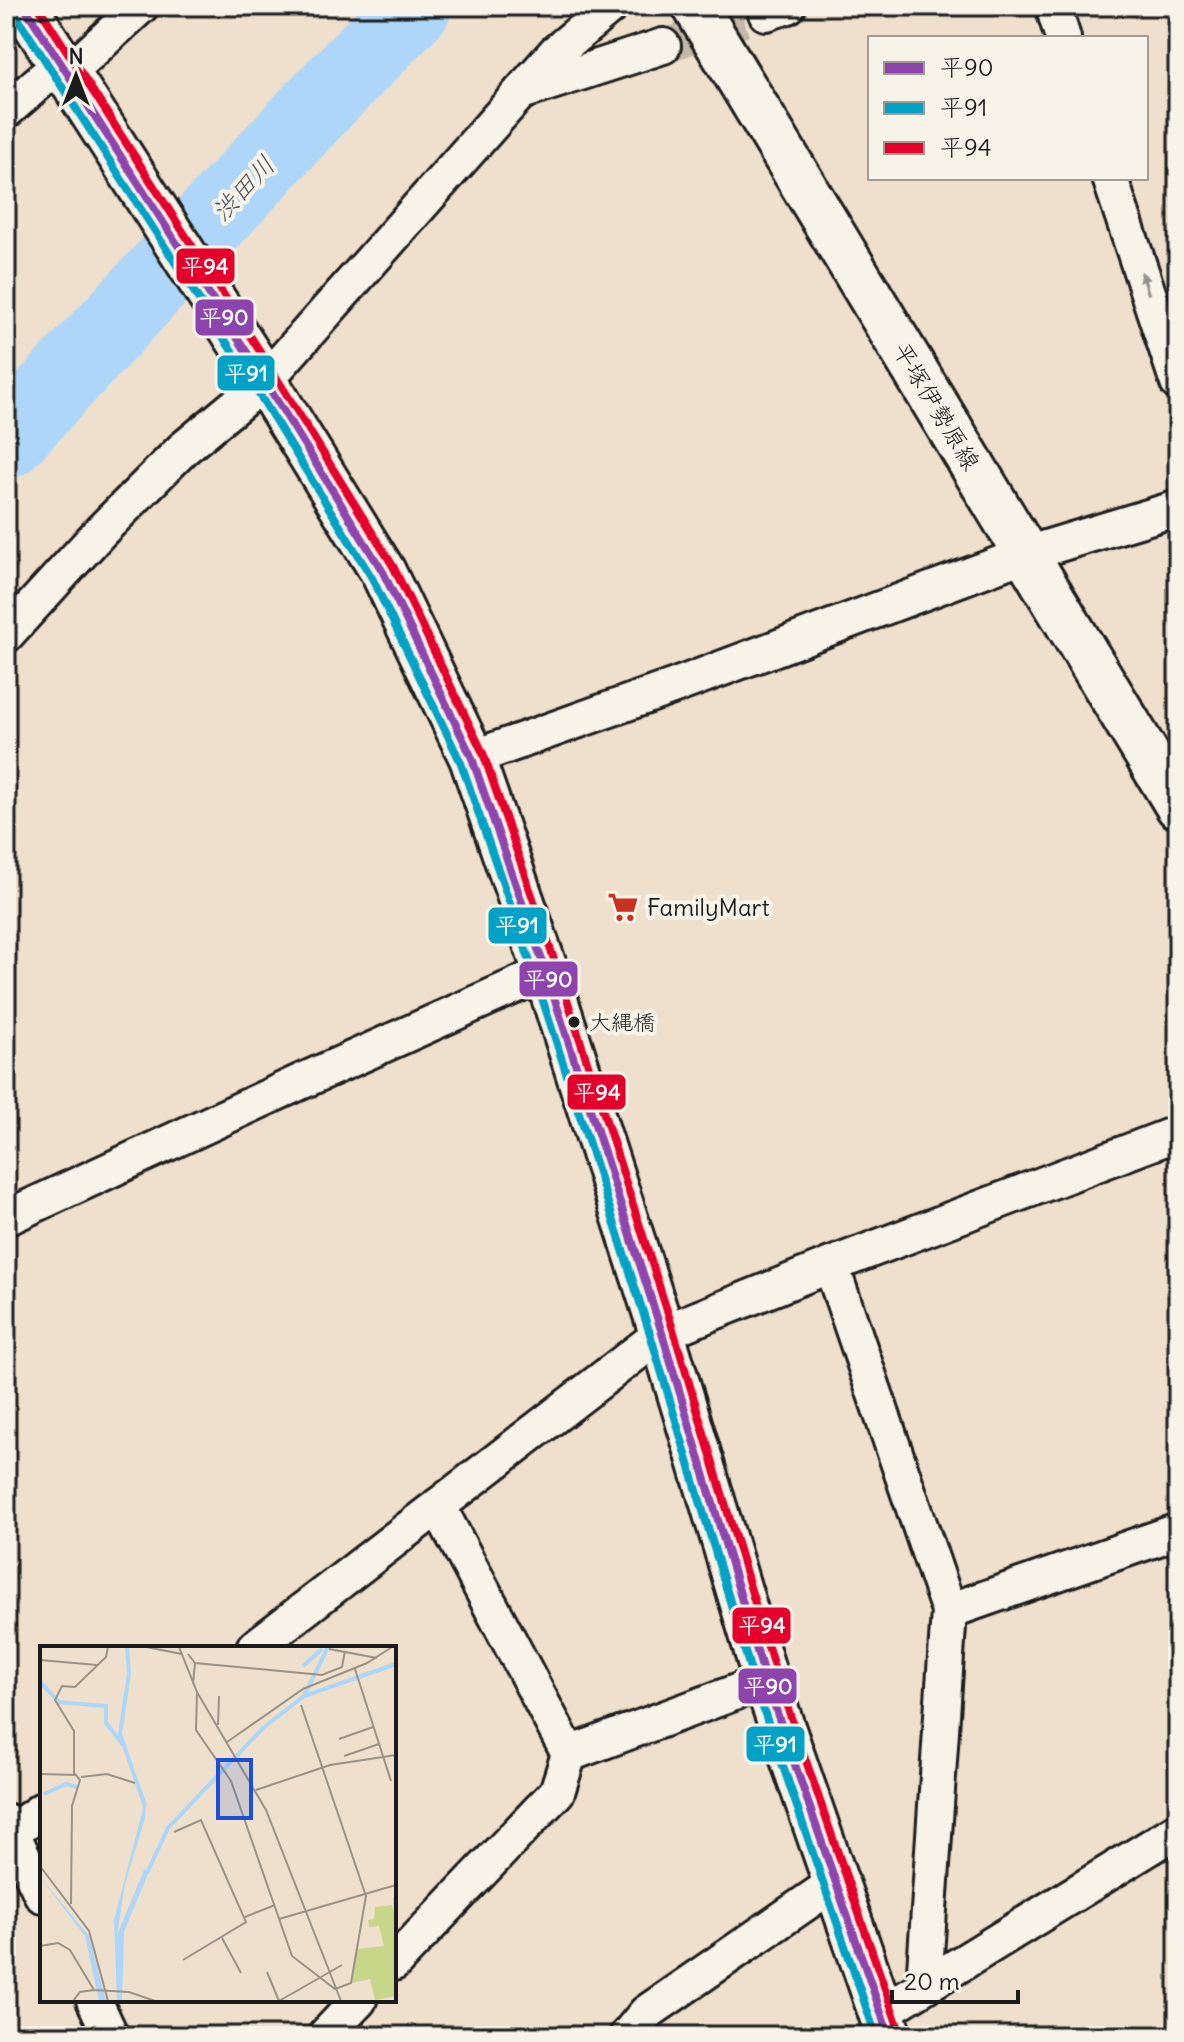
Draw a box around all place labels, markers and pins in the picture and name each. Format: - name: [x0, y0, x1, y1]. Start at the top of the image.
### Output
- supermarket icon: FamilyMart: [606, 890, 640, 924]
- place label: FamilyMart: [647, 892, 769, 922]
- place label: 大縄橋: [589, 1008, 655, 1036]
- marker: 大縄橋: [566, 1014, 582, 1030]

